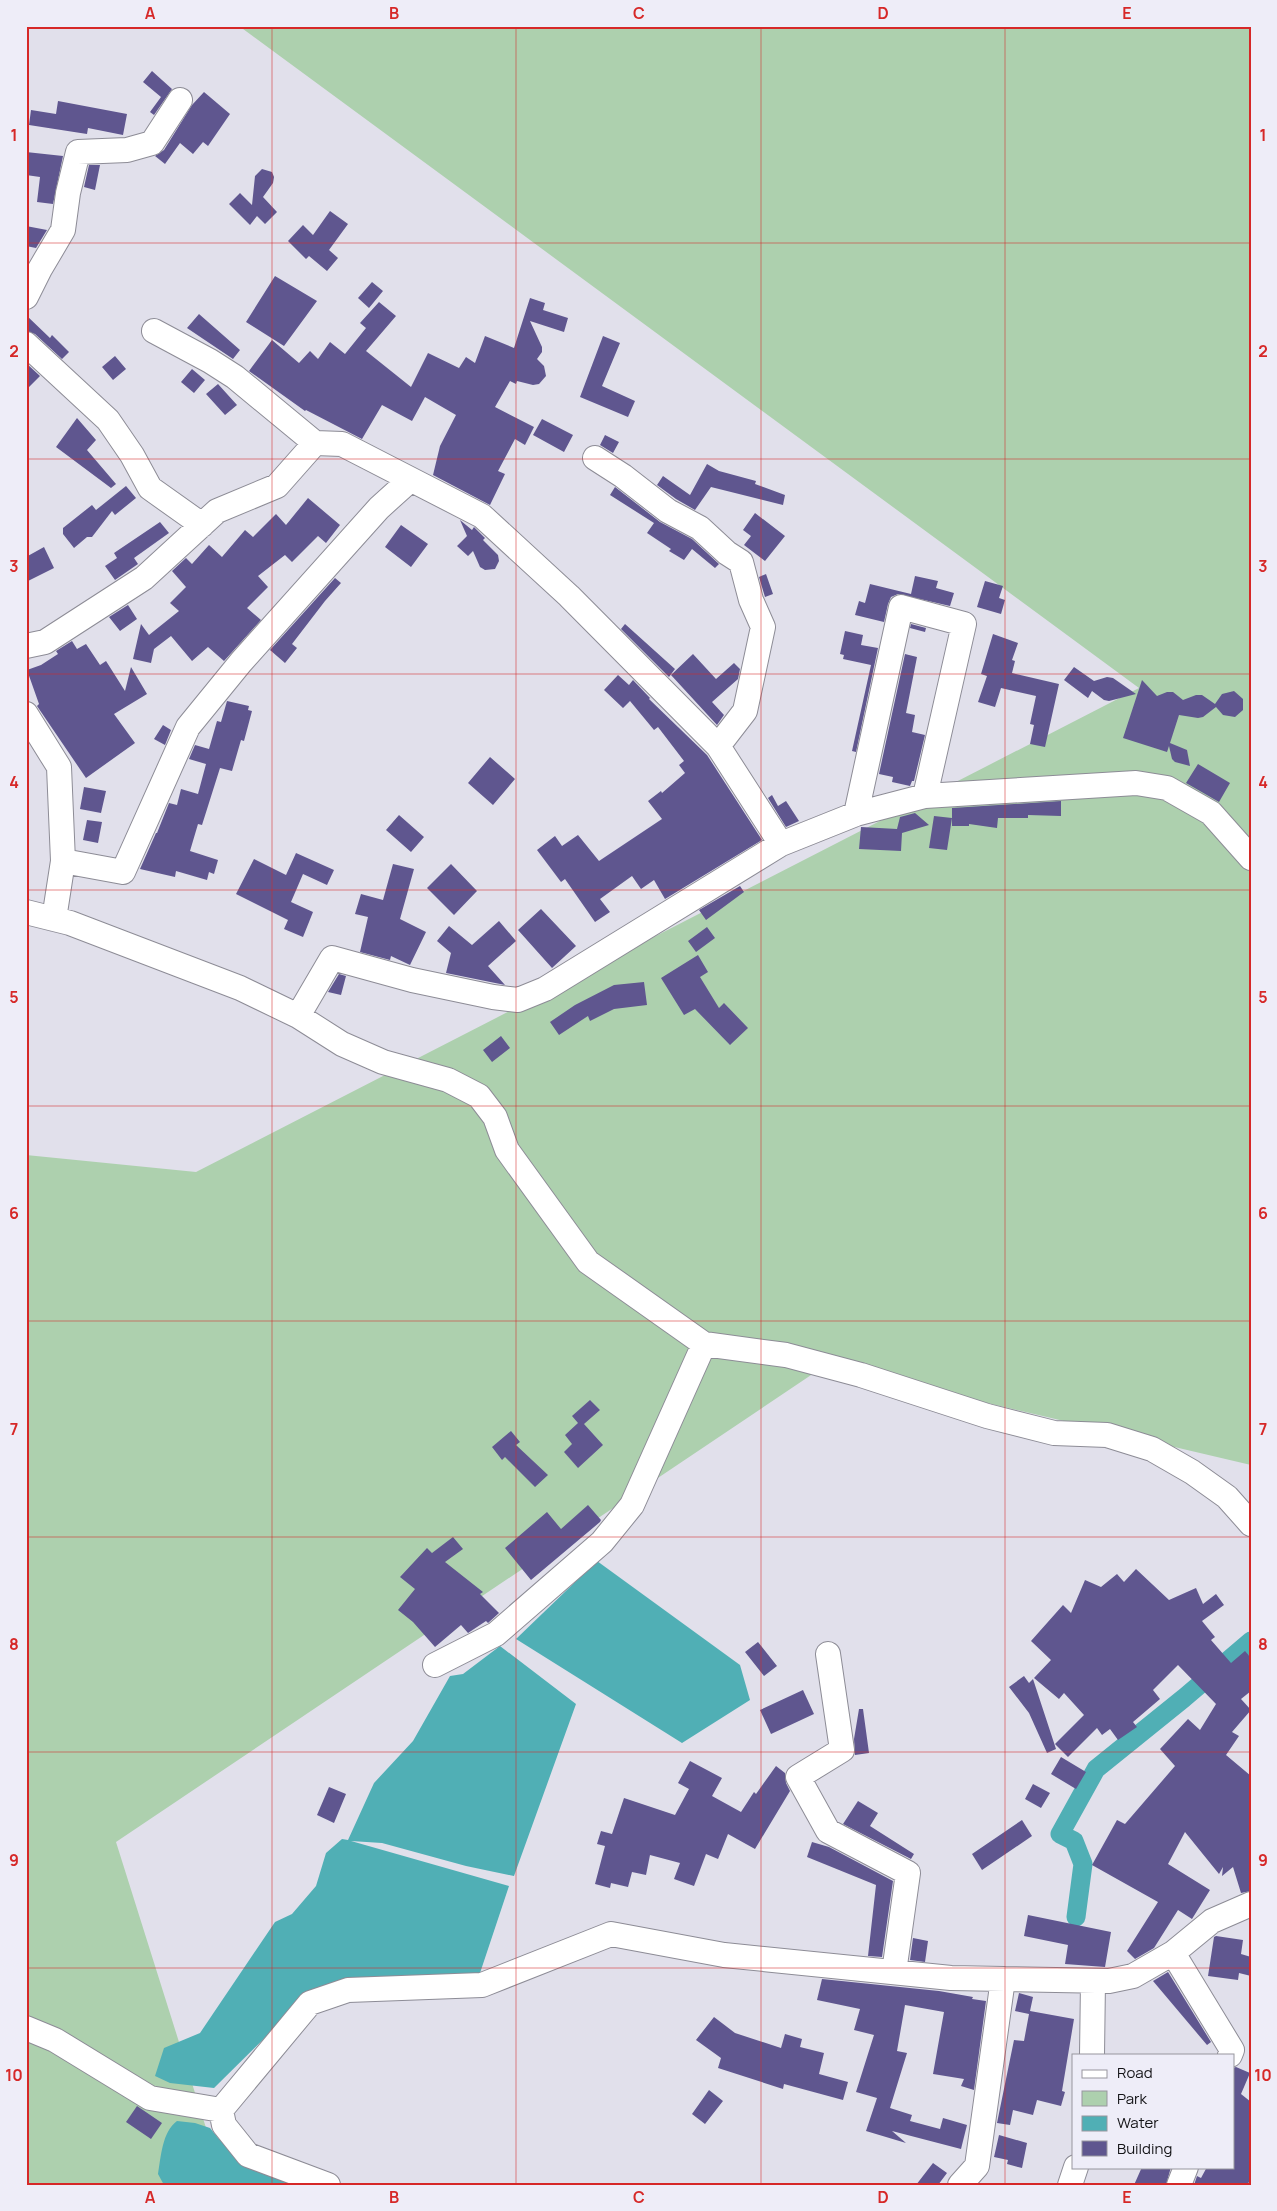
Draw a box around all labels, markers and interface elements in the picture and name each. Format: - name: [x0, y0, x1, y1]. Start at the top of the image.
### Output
- text: A: [145, 2, 156, 24]
- text: B: [389, 2, 399, 24]
- text: C: [633, 2, 645, 24]
- text: D: [877, 2, 889, 24]
- text: E: [1122, 2, 1132, 24]
- text: 1: [10, 124, 18, 146]
- text: 1: [1259, 124, 1267, 146]
- text: 2: [9, 340, 19, 362]
- text: 2: [1258, 340, 1268, 362]
- text: 3: [9, 555, 19, 577]
- text: 3: [1258, 555, 1268, 577]
- text: 4: [9, 771, 19, 793]
- text: 4: [1258, 771, 1268, 793]
- text: 5: [9, 986, 19, 1008]
- text: 5: [1258, 986, 1268, 1008]
- text: 6: [9, 1202, 19, 1224]
- text: 6: [1258, 1202, 1268, 1224]
- text: 7: [10, 1418, 18, 1440]
- text: 7: [1259, 1418, 1267, 1440]
- text: 8: [9, 1633, 19, 1655]
- text: 8: [1258, 1633, 1268, 1655]
- text: 9: [9, 1849, 19, 1871]
- text: 9: [1258, 1849, 1268, 1871]
- legend: [1072, 2054, 1234, 2168]
- text: Road: [1117, 2062, 1153, 2083]
- text: 10: [5, 2064, 23, 2086]
- text: 10: [1254, 2064, 1272, 2086]
- text: Park: [1117, 2088, 1147, 2109]
- text: Water: [1117, 2112, 1159, 2133]
- text: Building: [1117, 2138, 1172, 2159]
- text: A: [145, 2186, 156, 2208]
- text: B: [389, 2186, 399, 2208]
- text: C: [633, 2186, 645, 2208]
- text: D: [877, 2186, 889, 2208]
- text: E: [1122, 2186, 1132, 2208]

